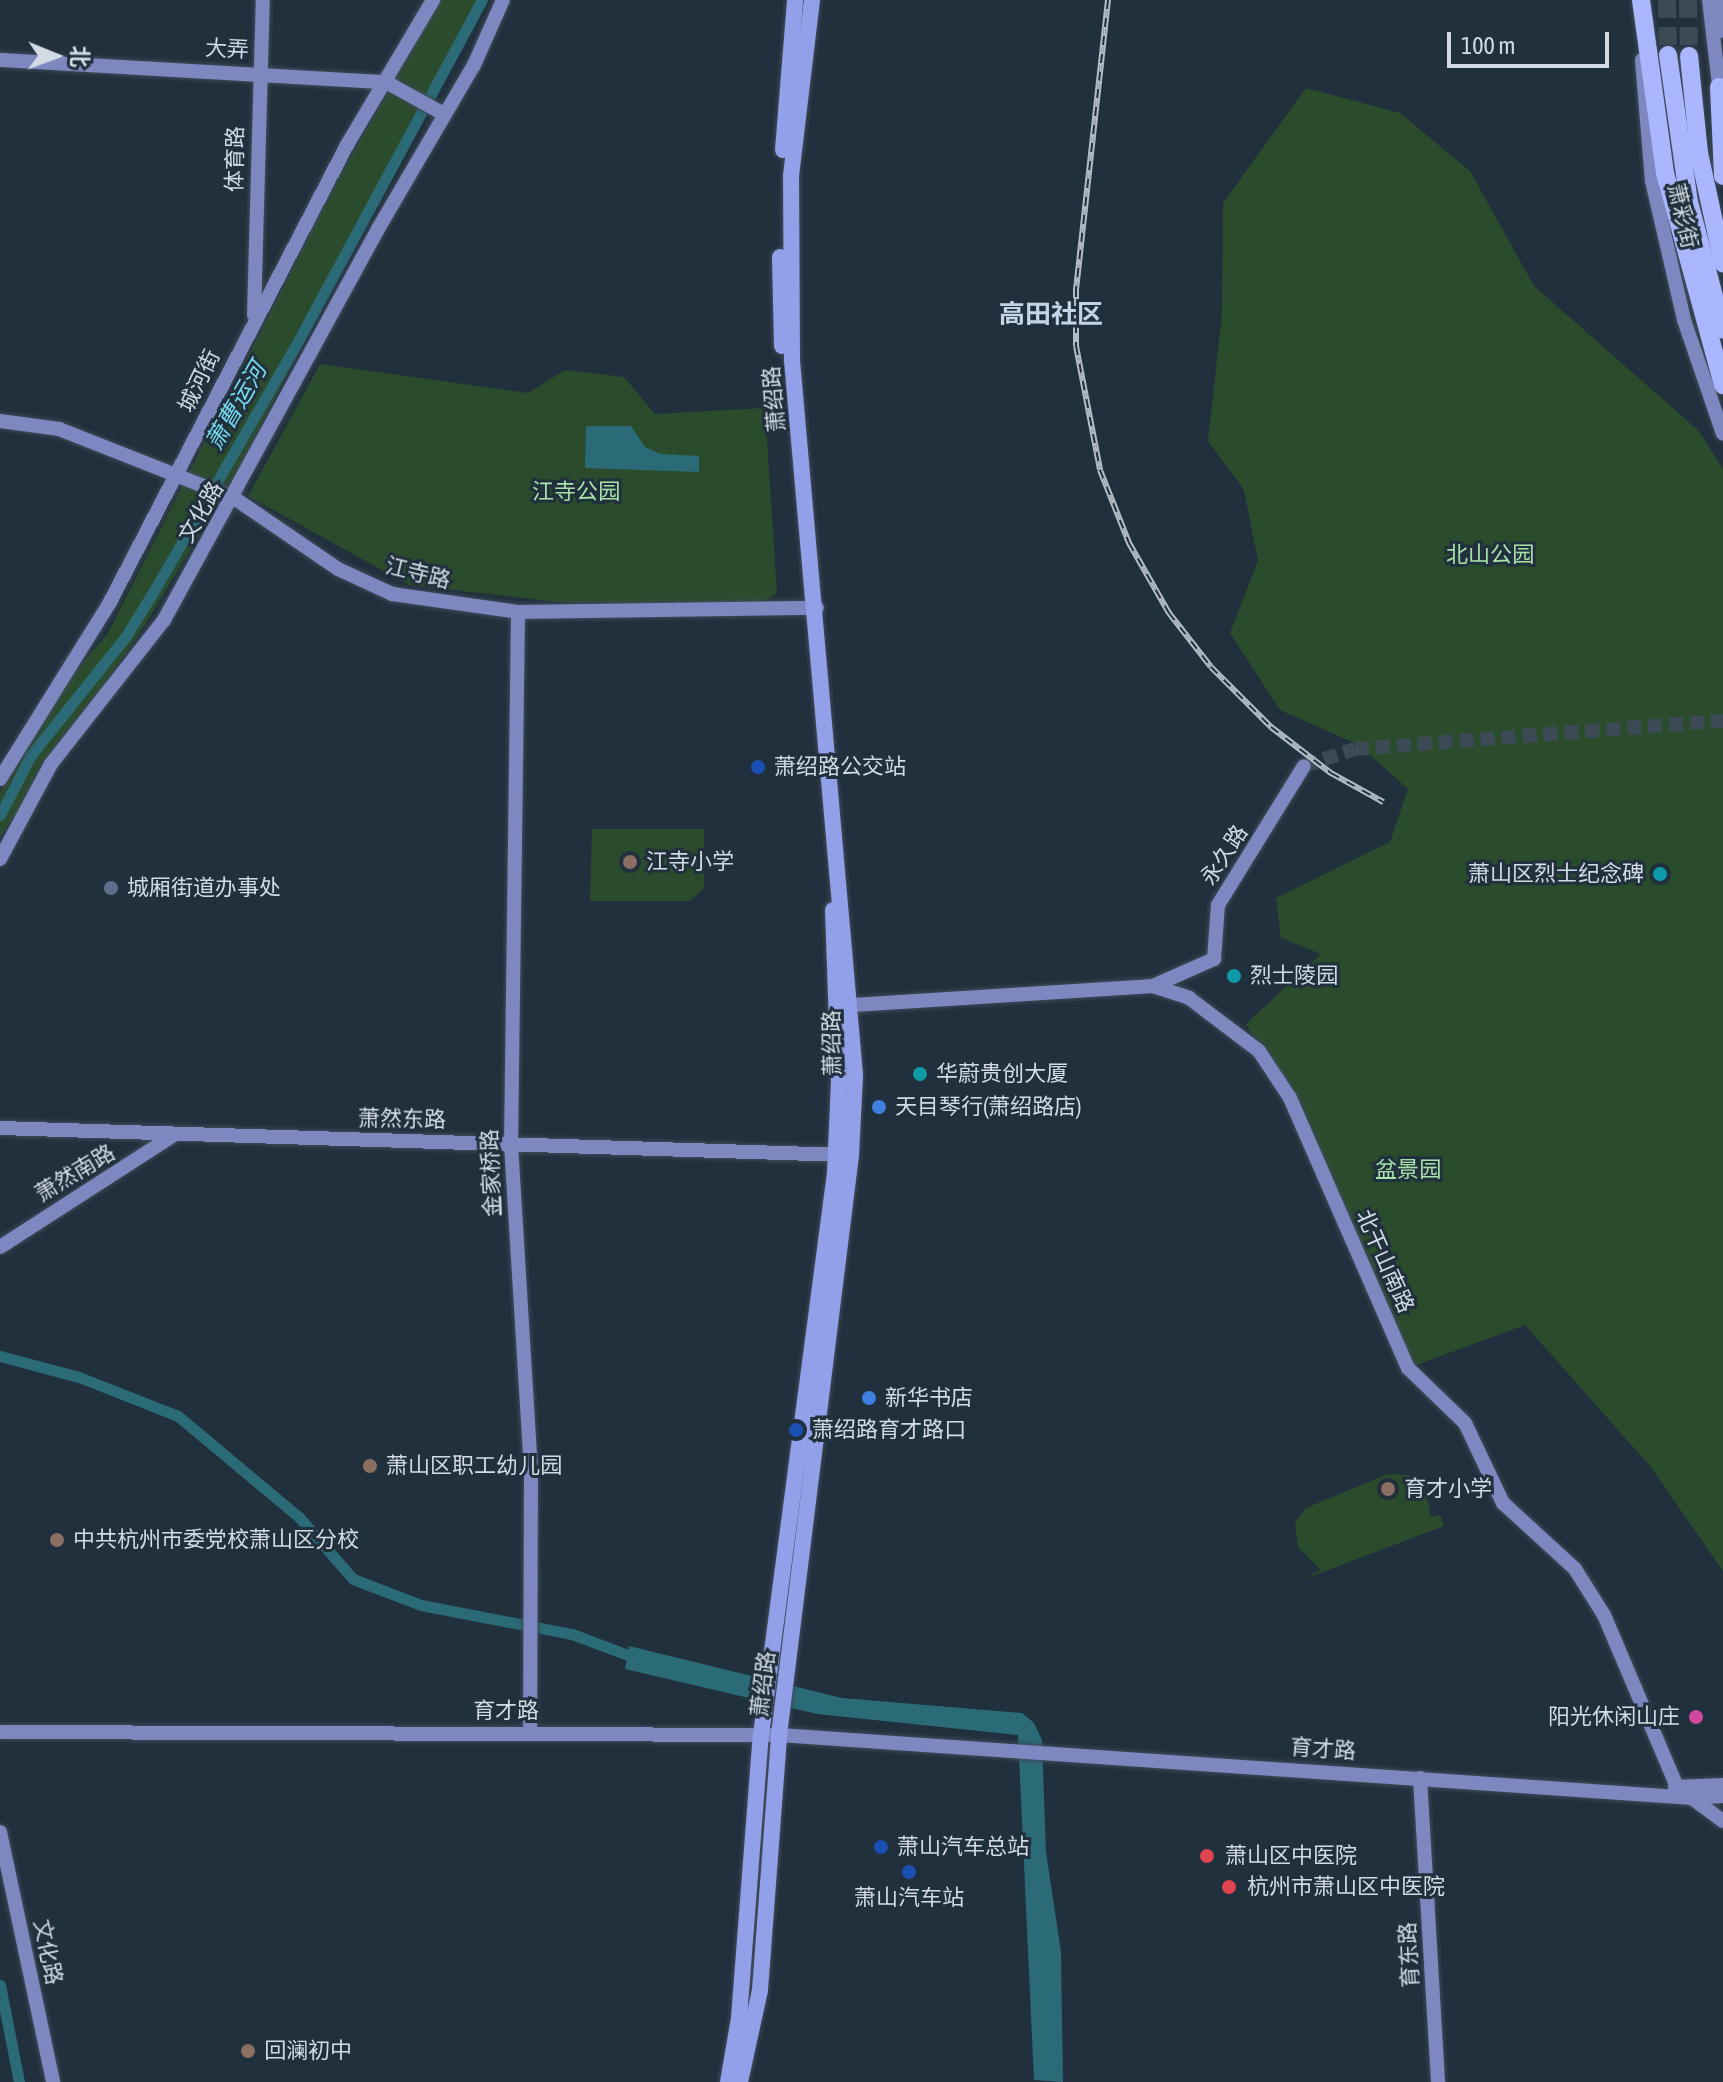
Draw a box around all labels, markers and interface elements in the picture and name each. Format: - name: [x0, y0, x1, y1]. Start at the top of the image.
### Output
- north arrow: [16, 16, 96, 96]
- scale bar: [1451, 16, 1613, 66]
- text: 100 m: [1461, 32, 1515, 59]
- street label: 大弄: [204, 35, 250, 63]
- text: 北: [67, 45, 93, 68]
- street label: 体育路: [221, 126, 249, 192]
- street label: 萧彩街: [1663, 181, 1703, 251]
- district label: 高田社区: [999, 299, 1103, 331]
- street label: 城河街: [173, 346, 225, 416]
- water label: 萧曹运河: [200, 357, 272, 455]
- street label: 萧绍路: [758, 365, 790, 433]
- street label: 文化路: [173, 477, 229, 547]
- park label: 江寺公园: [532, 479, 620, 505]
- park label: 北山公园: [1446, 542, 1534, 568]
- street label: 江寺路: [383, 552, 453, 594]
- place label: 萧绍路公交站: [774, 754, 906, 780]
- marker: 萧绍路公交站: [749, 758, 767, 776]
- street label: 永久路: [1195, 820, 1253, 890]
- place label: 江寺小学: [646, 849, 734, 875]
- marker: 江寺小学: [621, 853, 639, 871]
- place label: 萧山区烈士纪念碑: [1468, 861, 1644, 887]
- marker: 萧山区烈士纪念碑: [1651, 865, 1669, 883]
- place label: 城厢街道办事处: [127, 875, 281, 901]
- marker: 城厢街道办事处: [102, 879, 120, 897]
- place label: 烈士陵园: [1250, 963, 1338, 989]
- marker: 烈士陵园: [1225, 967, 1243, 985]
- street label: 萧绍路: [818, 1010, 846, 1076]
- place label: 华蔚贵创大厦: [936, 1061, 1068, 1087]
- marker: 华蔚贵创大厦: [911, 1065, 929, 1083]
- place label: 天目琴行(萧绍路店): [895, 1094, 1082, 1120]
- marker: 天目琴行(萧绍路店): [870, 1098, 888, 1116]
- street label: 萧然东路: [358, 1105, 446, 1133]
- street label: 金家桥路: [476, 1129, 506, 1217]
- street label: 萧然南路: [30, 1139, 120, 1207]
- park label: 盆景园: [1375, 1157, 1441, 1183]
- street label: 北干山南路: [1351, 1205, 1419, 1317]
- place label: 新华书店: [885, 1385, 973, 1411]
- marker: 新华书店: [860, 1389, 878, 1407]
- place label: 萧绍路育才路口: [812, 1417, 966, 1443]
- marker: 萧绍路育才路口: [787, 1421, 805, 1439]
- place label: 萧山区职工幼儿园: [386, 1453, 562, 1479]
- marker: 萧山区职工幼儿园: [361, 1457, 379, 1475]
- place label: 育才小学: [1404, 1476, 1492, 1502]
- marker: 育才小学: [1379, 1480, 1397, 1498]
- place label: 中共杭州市委党校萧山区分校: [73, 1527, 359, 1553]
- marker: 中共杭州市委党校萧山区分校: [48, 1531, 66, 1549]
- street label: 萧绍路: [746, 1650, 780, 1718]
- street label: 育才路: [473, 1698, 539, 1724]
- place label: 阳光休闲山庄: [1548, 1704, 1680, 1730]
- marker: 阳光休闲山庄: [1687, 1708, 1705, 1726]
- street label: 育才路: [1289, 1734, 1357, 1764]
- place label: 萧山汽车总站: [897, 1834, 1029, 1860]
- marker: 萧山汽车总站: [872, 1838, 890, 1856]
- place label: 萧山区中医院: [1225, 1843, 1357, 1869]
- marker: 萧山区中医院: [1196, 1845, 1218, 1867]
- marker: 萧山汽车站: [900, 1863, 918, 1881]
- place label: 杭州市萧山区中医院: [1247, 1874, 1445, 1900]
- marker: 杭州市萧山区中医院: [1218, 1876, 1240, 1898]
- place label: 萧山汽车站: [854, 1885, 964, 1911]
- street label: 文化路: [28, 1917, 68, 1987]
- street label: 育东路: [1394, 1921, 1424, 1989]
- place label: 回澜初中: [264, 2038, 352, 2064]
- marker: 回澜初中: [239, 2042, 257, 2060]

